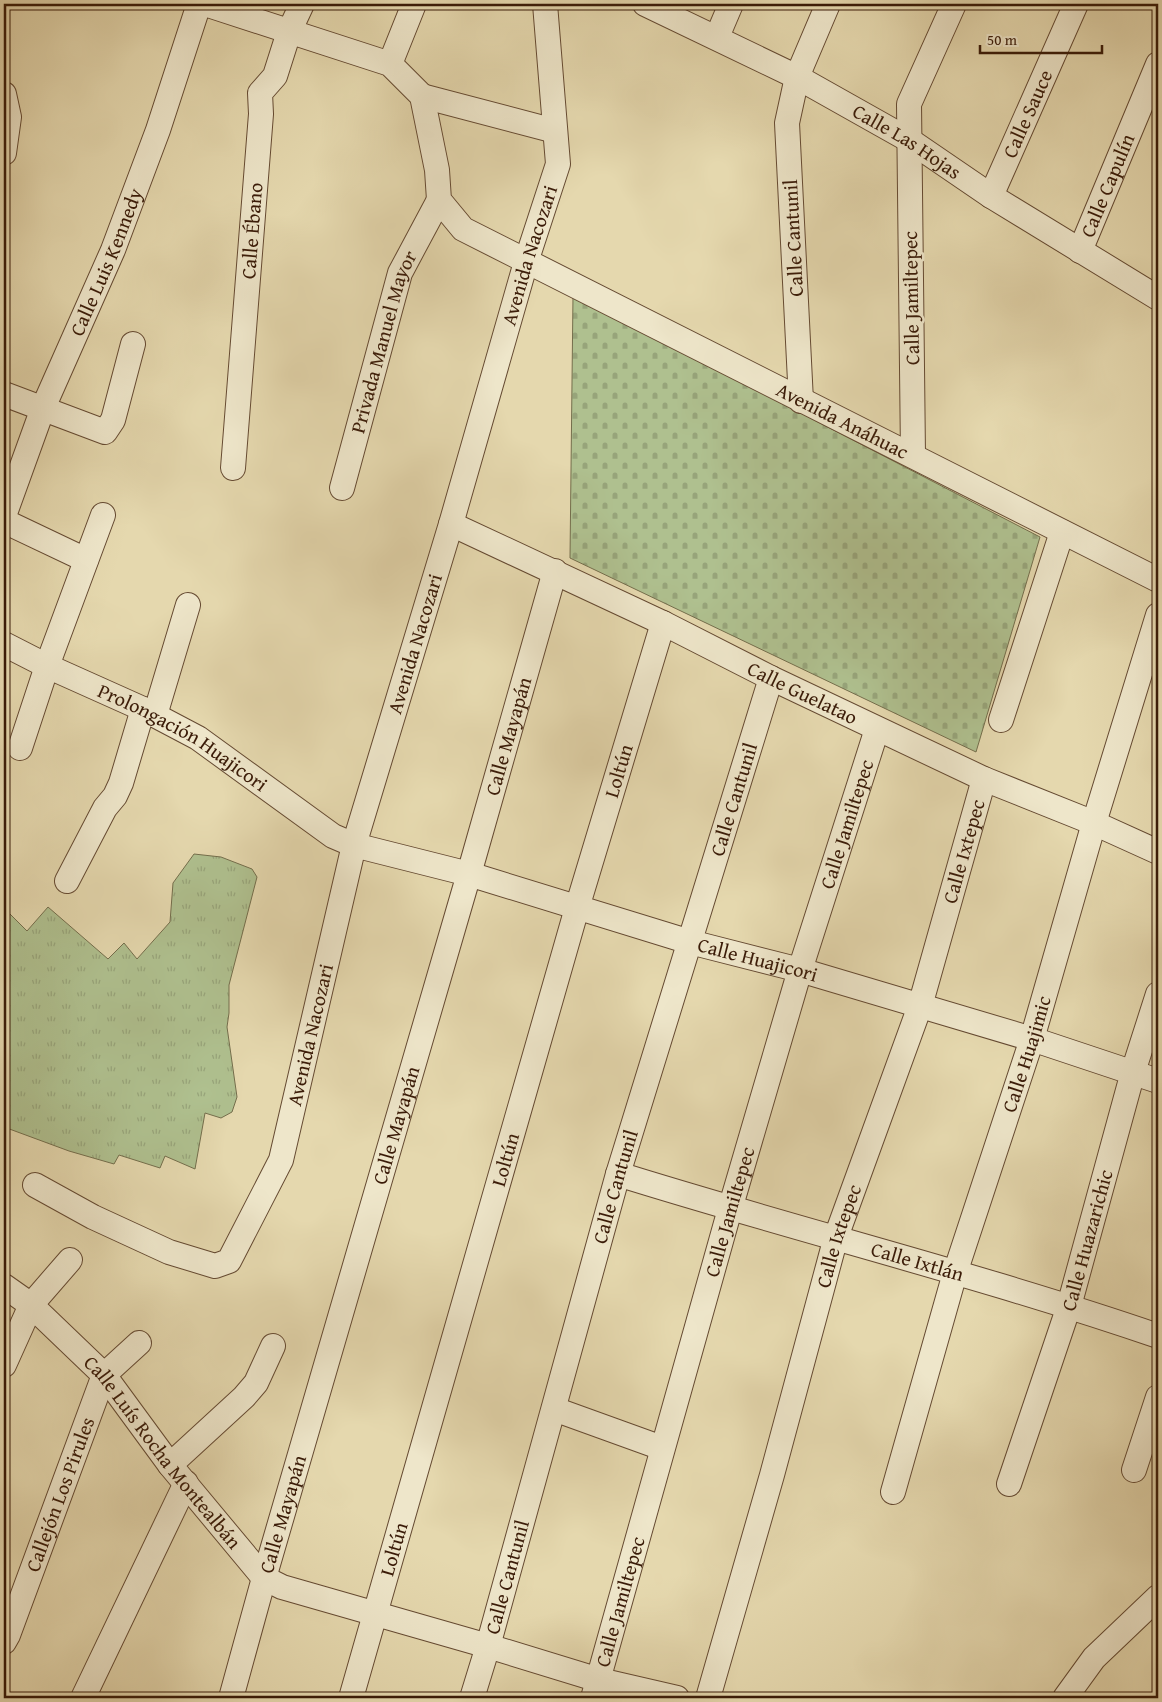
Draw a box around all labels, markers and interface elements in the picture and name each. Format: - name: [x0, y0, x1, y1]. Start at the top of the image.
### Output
- scale bar: [980, 22, 1102, 54]
- text: 50 m: [987, 29, 1018, 50]
- street label: Calle Sauce: [995, 65, 1059, 162]
- street label: Calle Las Hojas: [847, 96, 967, 186]
- street label: Calle Capulín: [1072, 129, 1141, 242]
- street label: Calle Cantunil: [775, 178, 810, 297]
- street label: Calle Ébano: [233, 181, 270, 280]
- street label: Avenida Nacozari: [494, 181, 564, 329]
- street label: Calle Luis Kennedy: [62, 184, 149, 340]
- street label: Calle Jamiltepec: [895, 231, 926, 365]
- street label: Privada Manuel Mayor: [342, 245, 424, 436]
- street label: Avenida Anáhuac: [772, 375, 914, 466]
- street label: Avenida Nacozari: [379, 570, 449, 717]
- street label: Calle Guelatao: [743, 653, 863, 731]
- street label: Calle Mayapán: [477, 673, 538, 799]
- street label: Prolongación Huajicori: [93, 676, 274, 798]
- street label: Calle Cantunil: [702, 739, 764, 860]
- street label: Loltún: [596, 740, 640, 801]
- street label: Calle Jamiltepec: [812, 756, 880, 892]
- street label: Calle Ixtepec: [935, 795, 992, 907]
- street label: Calle Huajicori: [695, 930, 822, 989]
- street label: Avenida Nacozari: [279, 960, 340, 1109]
- street label: Calle Huajimic: [994, 992, 1058, 1116]
- street label: Calle Mayapán: [364, 1063, 426, 1188]
- street label: Calle Cantunil: [585, 1126, 645, 1247]
- street label: Loltún: [483, 1129, 526, 1190]
- street label: Calle Jamiltepec: [697, 1143, 762, 1280]
- street label: Calle Huazarichic: [1053, 1166, 1120, 1314]
- street label: Calle Ixtepec: [808, 1180, 868, 1291]
- street label: Calle Ixtlán: [868, 1234, 967, 1288]
- street label: Calle Luís Rocha Montealbán: [78, 1348, 249, 1555]
- street label: Callejón Los Pirules: [18, 1413, 101, 1576]
- street label: Calle Mayapán: [251, 1451, 313, 1577]
- street label: Calle Cantunil: [477, 1516, 536, 1637]
- street label: Loltún: [372, 1519, 415, 1579]
- street label: Calle Jamiltepec: [587, 1533, 652, 1670]

